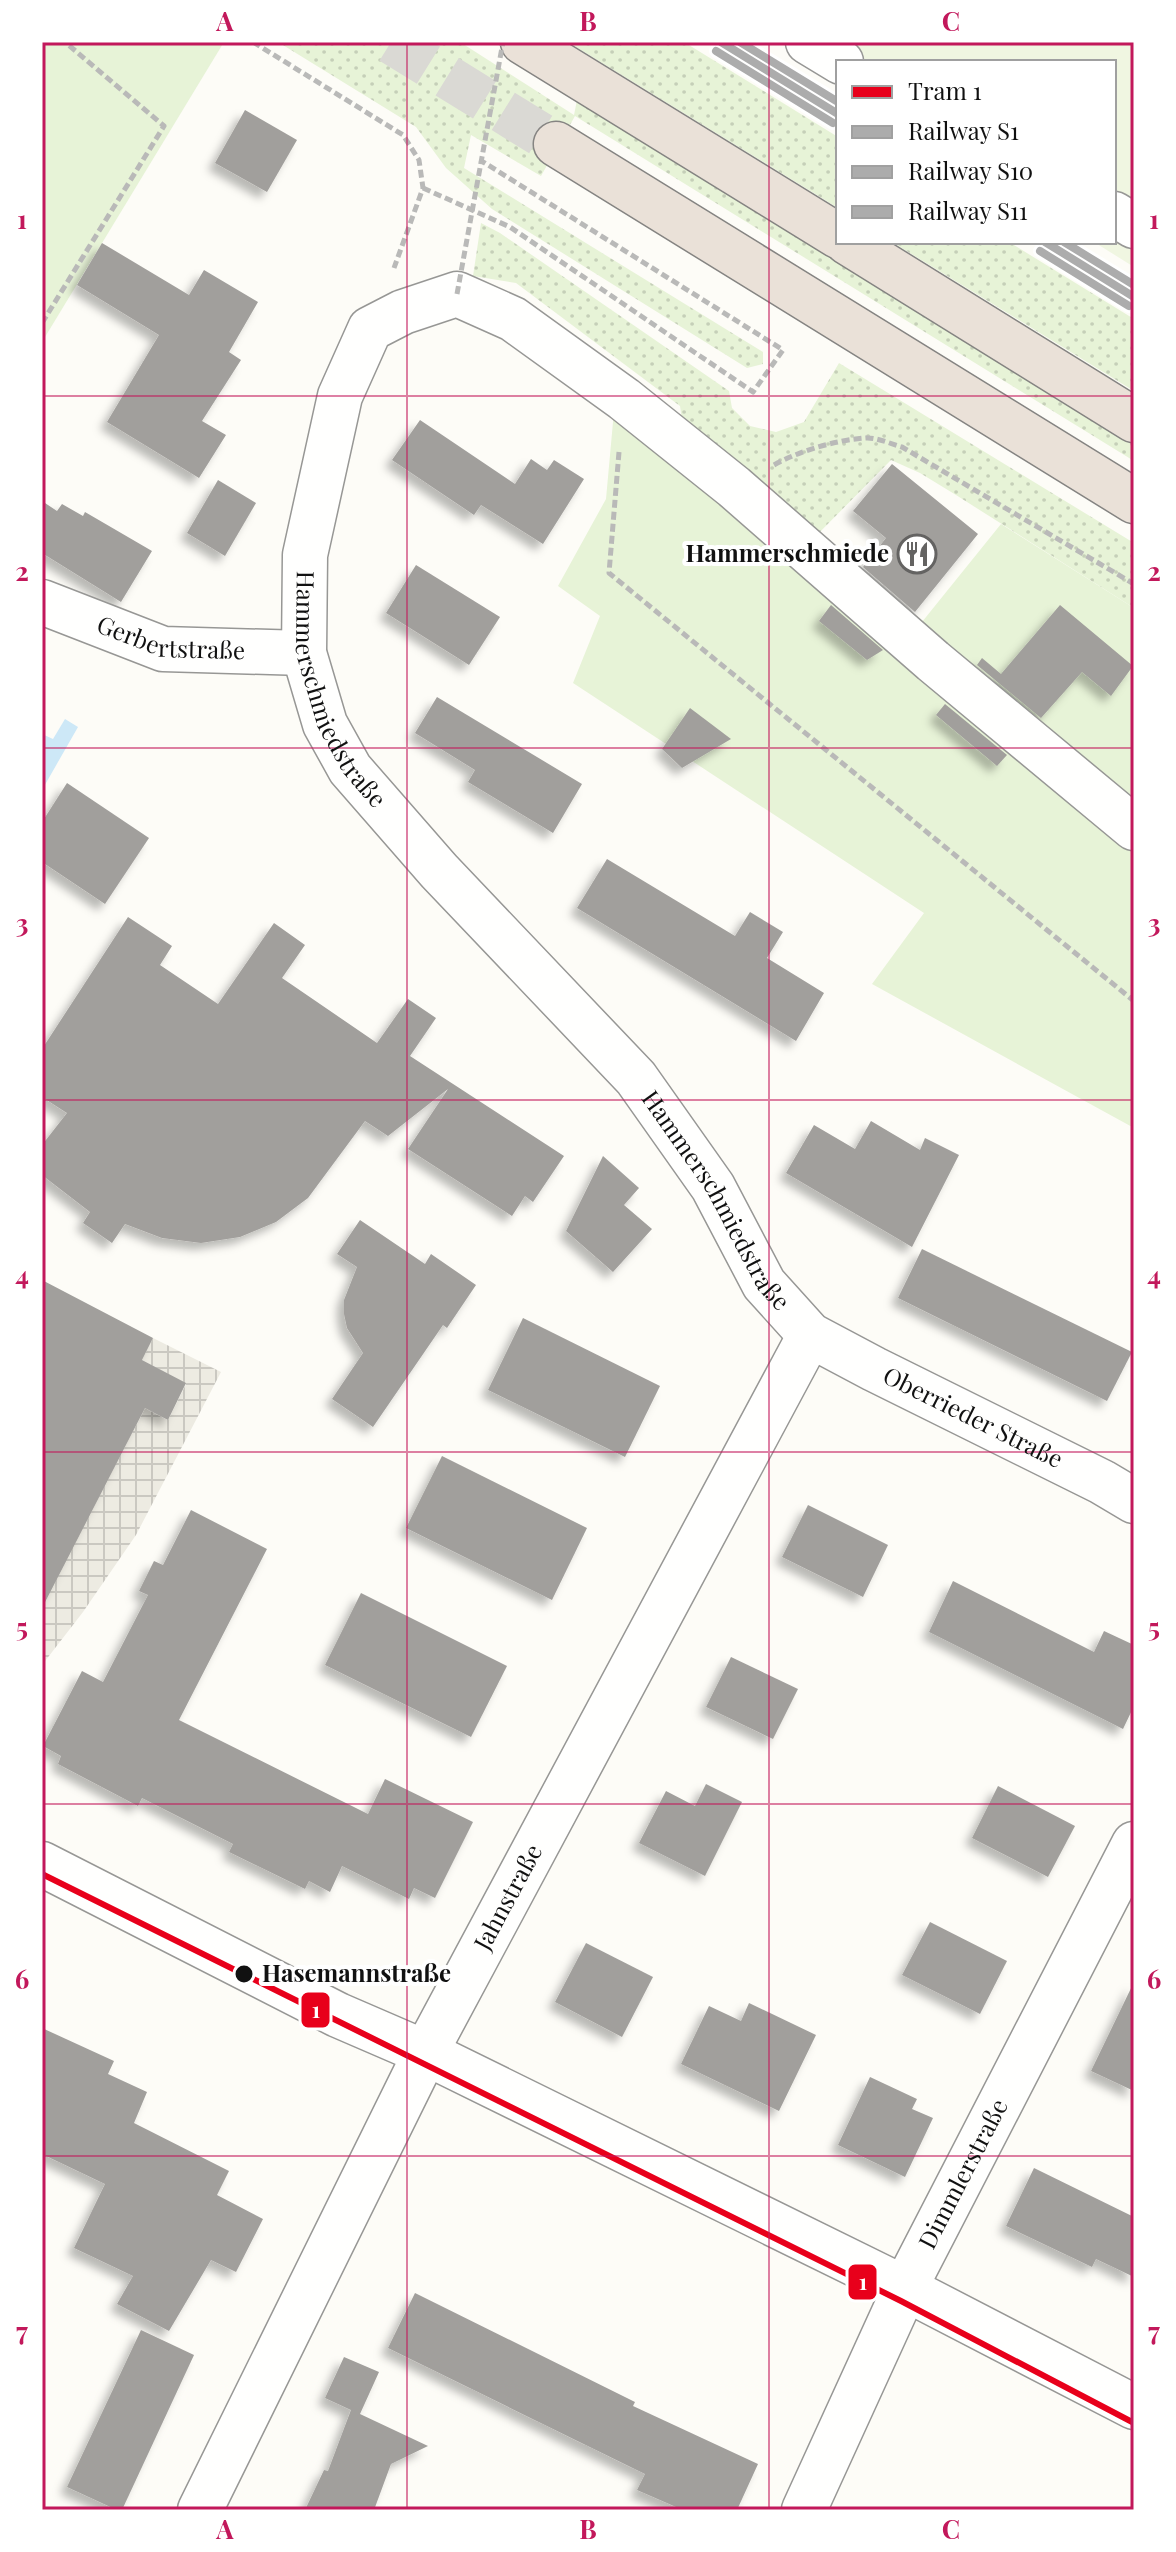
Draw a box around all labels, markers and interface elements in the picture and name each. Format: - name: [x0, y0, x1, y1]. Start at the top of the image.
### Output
- text: A: [215, 3, 234, 38]
- text: B: [579, 3, 597, 38]
- text: C: [942, 3, 960, 38]
- legend: [836, 60, 1116, 244]
- text: Tram 1: [908, 74, 982, 106]
- text: Railway S1: [908, 114, 1019, 146]
- text: Railway S10: [908, 154, 1033, 186]
- text: Railway S11: [908, 194, 1028, 226]
- text: 1: [17, 201, 27, 236]
- text: 1: [1149, 201, 1159, 236]
- restaurant icon: Hammerschmiede: [896, 533, 938, 575]
- place label: Hammerschmiede: [686, 536, 889, 568]
- text: 2: [15, 553, 29, 588]
- text: 2: [1147, 553, 1161, 588]
- street label: Hammerschmiedstraße: [290, 571, 394, 813]
- street label: Gerbertstraße: [93, 607, 246, 665]
- text: 3: [16, 905, 28, 940]
- text: 3: [1148, 905, 1160, 940]
- street label: Hammerschmiedstraße: [636, 1083, 798, 1316]
- text: 4: [15, 1257, 29, 1292]
- text: 4: [1147, 1257, 1161, 1292]
- street label: Oberrieder Straße: [878, 1358, 1069, 1474]
- text: 5: [16, 1609, 28, 1644]
- text: 5: [1148, 1609, 1160, 1644]
- street label: Jahnstraße: [465, 1838, 548, 1956]
- place label: Hasemannstraße: [262, 1956, 451, 1988]
- text: 6: [15, 1961, 29, 1996]
- text: 6: [1147, 1961, 1161, 1996]
- marker: Hasemannstraße: [233, 1963, 255, 1985]
- line badge: 1: [300, 1991, 331, 2029]
- text: 1: [312, 1994, 320, 2024]
- street label: Dimmlerstraße: [910, 2093, 1014, 2254]
- line badge: 1: [847, 2263, 878, 2301]
- text: 1: [859, 2266, 867, 2296]
- text: 7: [16, 2313, 28, 2348]
- text: 7: [1148, 2313, 1160, 2348]
- text: A: [215, 2511, 234, 2546]
- text: B: [579, 2511, 597, 2546]
- text: C: [942, 2511, 960, 2546]

